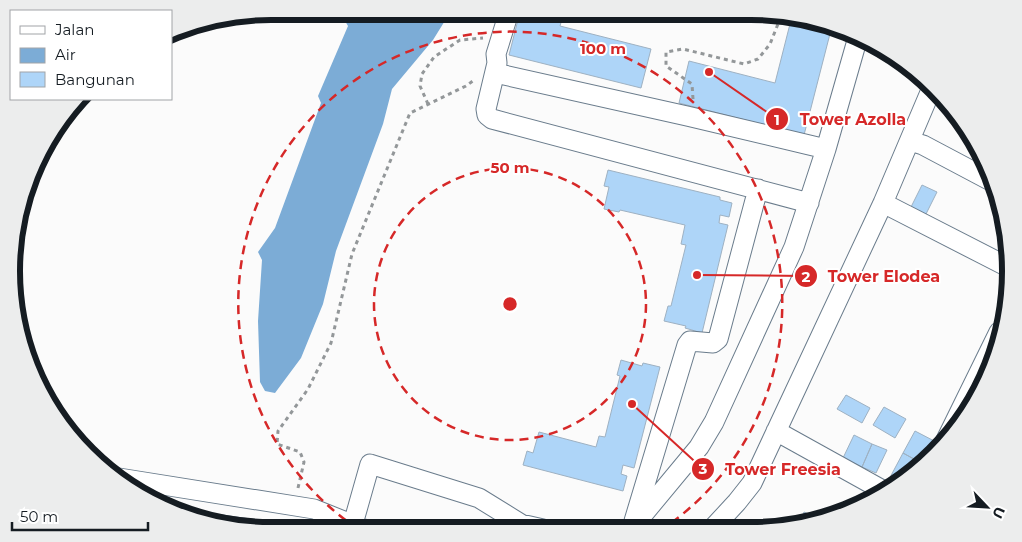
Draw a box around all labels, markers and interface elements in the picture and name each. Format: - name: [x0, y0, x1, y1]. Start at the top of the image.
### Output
- legend: [10, 10, 172, 100]
- text: Jalan: [54, 20, 94, 39]
- text: 100 m: [580, 39, 626, 58]
- text: Air: [55, 45, 76, 64]
- text: Bangunan: [55, 70, 135, 89]
- callout: Tower Azolla: [765, 104, 916, 135]
- text: 1: [774, 110, 780, 129]
- text: Tower Azolla: [800, 110, 906, 129]
- text: 50 m: [490, 158, 530, 177]
- callout: Tower Elodea: [793, 261, 950, 292]
- text: 2: [802, 267, 811, 286]
- text: Tower Elodea: [828, 267, 940, 286]
- centre of rings: [501, 295, 519, 313]
- callout: Tower Freesia: [690, 453, 851, 484]
- text: 3: [698, 459, 708, 478]
- text: Tower Freesia: [725, 460, 841, 479]
- north arrow: [962, 482, 1012, 532]
- scale bar: [12, 500, 149, 532]
- text: U: [988, 504, 1009, 521]
- text: 50 m: [20, 507, 58, 526]

